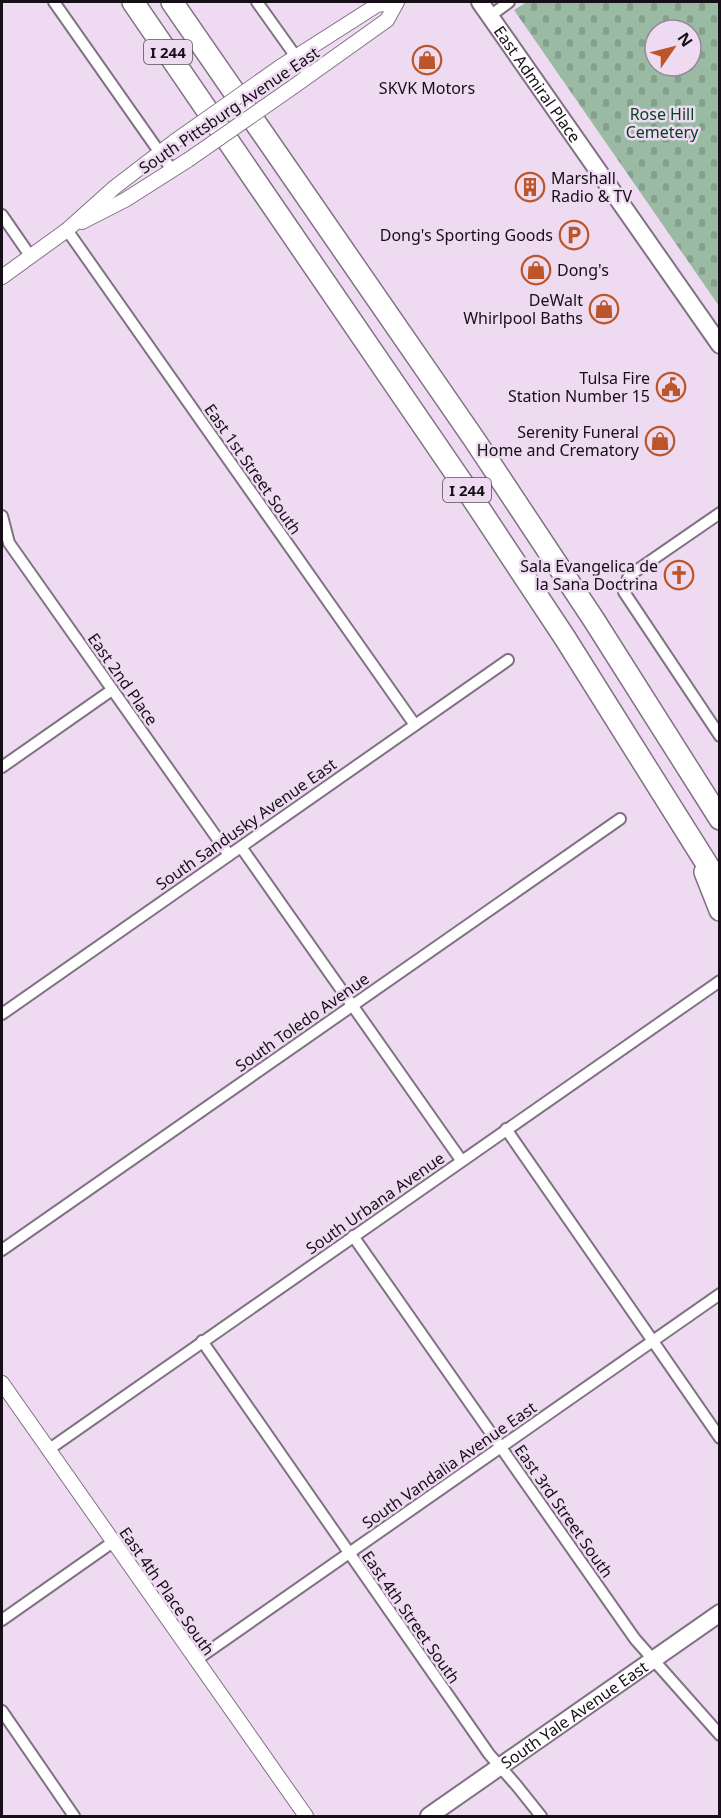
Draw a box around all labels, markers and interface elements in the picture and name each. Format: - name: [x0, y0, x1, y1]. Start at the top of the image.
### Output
- north arrow: [643, 18, 703, 78]
- street label: East Admiral Place: [489, 21, 586, 147]
- text: N: [673, 28, 698, 51]
- road number: I 244: [144, 40, 192, 64]
- street label: South Pittsburg Avenue East: [135, 41, 324, 179]
- shop icon: SKVK Motors: [411, 44, 443, 76]
- place label: SKVK Motors: [379, 77, 475, 99]
- park label: Rose Hill Cemetery: [626, 103, 699, 143]
- place label: Marshall Radio & TV: [551, 167, 633, 207]
- building icon: Marshall Radio & TV: [514, 171, 546, 203]
- parking icon: Dong's Sporting Goods: [558, 219, 590, 251]
- place label: Dong's Sporting Goods: [380, 224, 553, 246]
- shop icon: Dong's: [520, 254, 552, 286]
- place label: Dong's: [557, 259, 609, 281]
- place label: DeWalt Whirlpool Baths: [463, 289, 583, 329]
- shop icon: DeWalt Whirlpool Baths: [588, 293, 620, 325]
- place label: Tulsa Fire Station Number 15: [508, 367, 650, 407]
- public building icon: Tulsa Fire Station Number 15: [655, 371, 687, 403]
- street label: East 1st Street South: [200, 399, 306, 539]
- place label: Serenity Funeral Home and Crematory: [477, 421, 640, 461]
- shop icon: Serenity Funeral Home and Crematory: [644, 425, 676, 457]
- road number: I 244: [443, 478, 491, 502]
- place label: Sala Evangelica de la Sana Doctrina: [520, 555, 658, 595]
- church icon: Sala Evangelica de la Sana Doctrina: [663, 559, 695, 591]
- street label: East 2nd Place: [83, 628, 163, 730]
- street label: South Sandusky Avenue East: [151, 753, 341, 895]
- street label: South Toledo Avenue: [231, 967, 373, 1077]
- street label: South Urbana Avenue: [301, 1147, 449, 1259]
- street label: South Vandalia Avenue East: [357, 1396, 541, 1534]
- street label: East 3rd Street South: [510, 1440, 618, 1582]
- street label: East 4th Place South: [114, 1522, 220, 1660]
- street label: East 4th Street South: [357, 1546, 465, 1688]
- street label: South Yale Avenue East: [496, 1656, 652, 1774]

